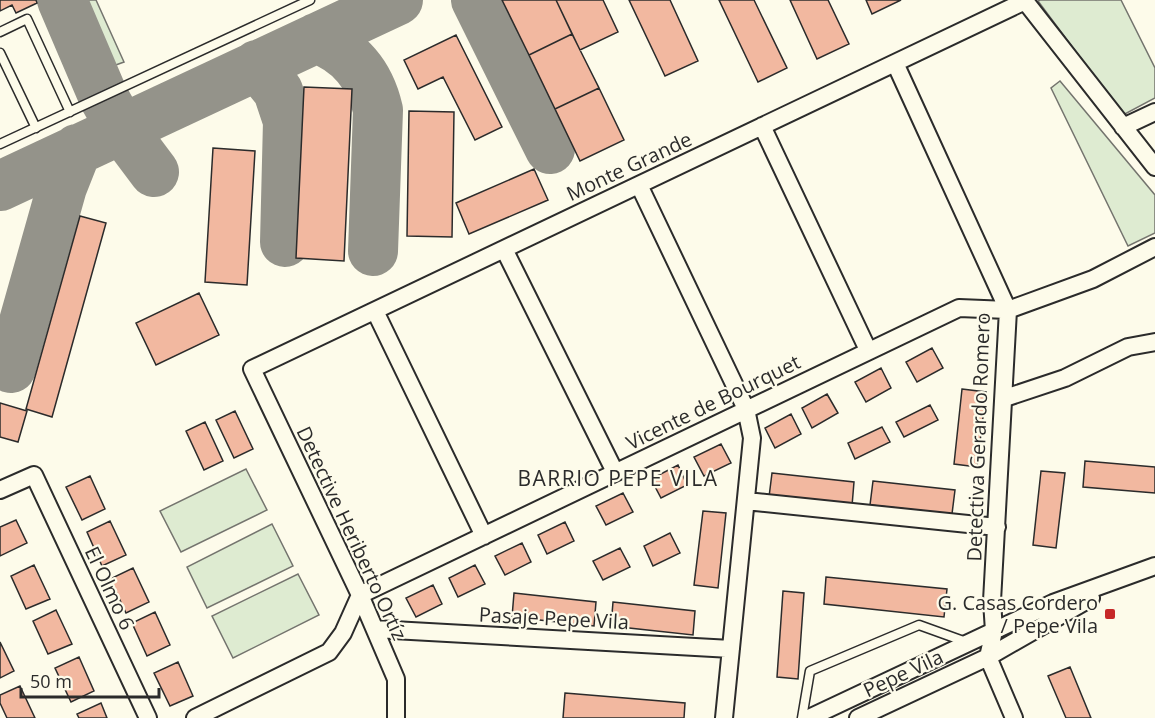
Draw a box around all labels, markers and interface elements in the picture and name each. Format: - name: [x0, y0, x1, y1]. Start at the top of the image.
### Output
- street label: Monte Grande: [562, 125, 696, 207]
- street label: Detectiva Gerardo Romero: [960, 312, 996, 562]
- street label: Vicente de Bourquet: [621, 348, 805, 456]
- street label: Detective Heriberto Ortíz: [291, 422, 413, 644]
- district label: BARRIO PEPE VILA: [517, 464, 719, 492]
- street label: El Olmo 6: [79, 542, 141, 634]
- place label: G. Casas Cordero / Pepe Vila: [937, 589, 1098, 639]
- street label: Pasaje Pepe Vila: [478, 601, 630, 635]
- marker: G. Casas Cordero / Pepe Vila: [1103, 607, 1117, 621]
- street label: Pepe Vila: [859, 643, 947, 703]
- scale bar: [21, 661, 159, 699]
- text: 50 m: [30, 669, 72, 693]

